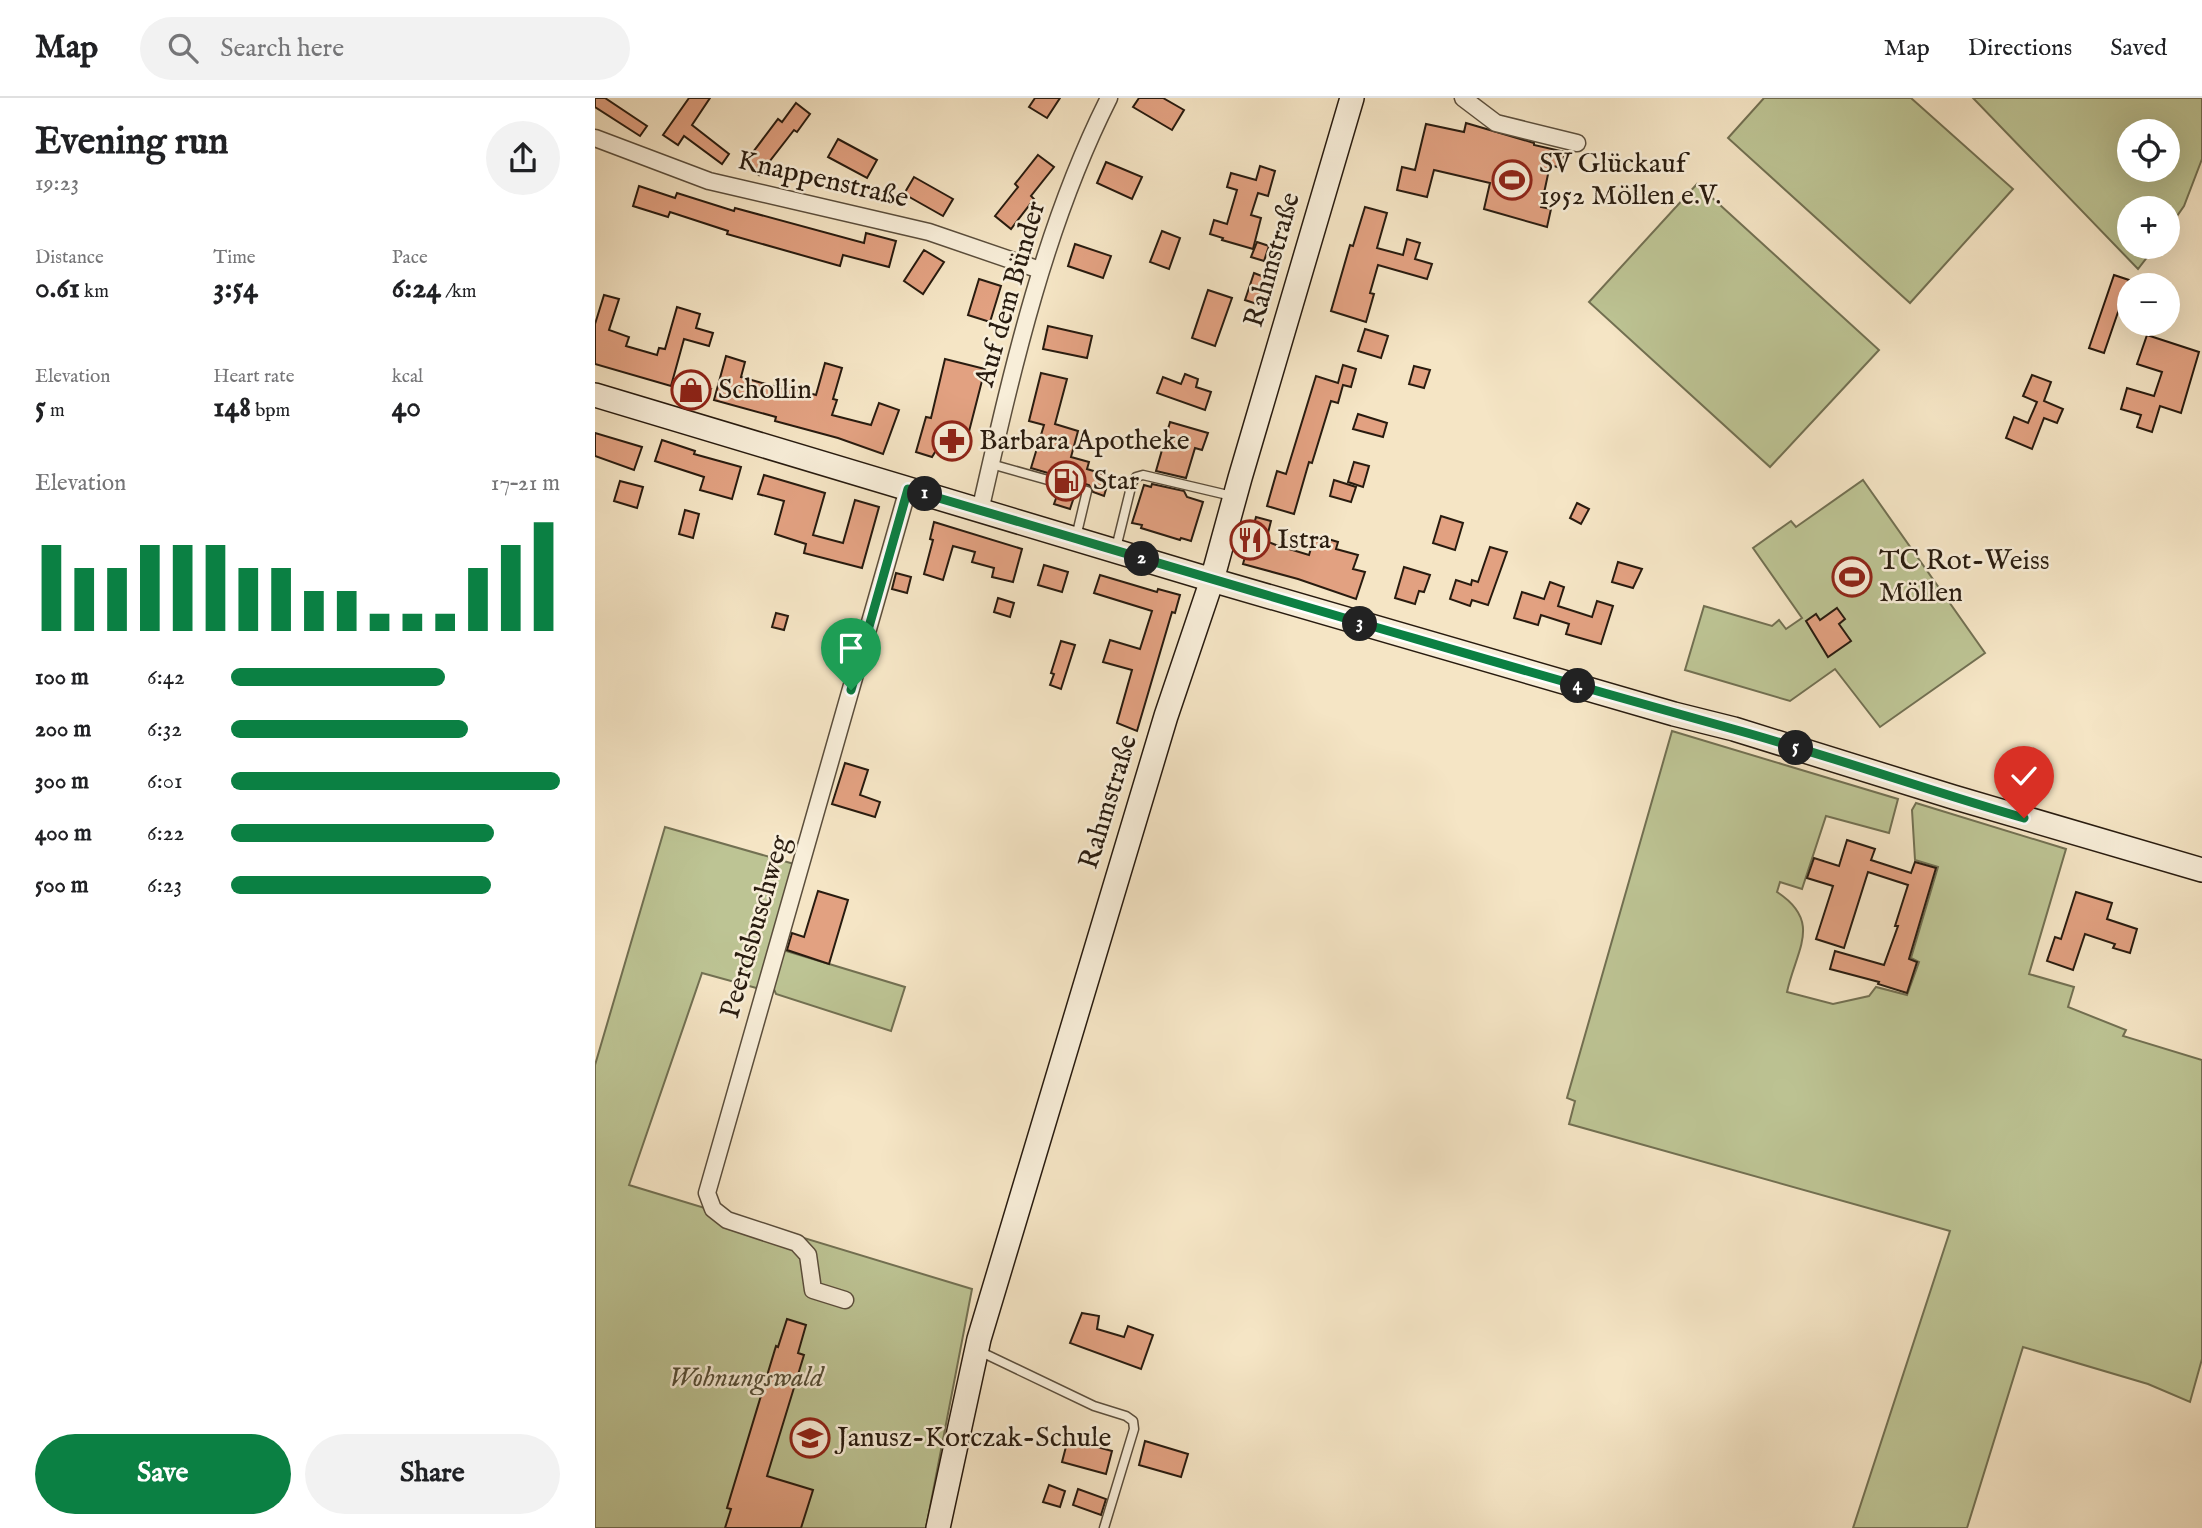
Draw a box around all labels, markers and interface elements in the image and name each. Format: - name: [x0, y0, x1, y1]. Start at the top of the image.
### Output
- search box: [140, 17, 630, 80]
- text: Map: [35, 27, 98, 69]
- icon: search: [164, 29, 202, 67]
- text: Search here: [220, 32, 344, 65]
- text: Map: [1884, 33, 1930, 64]
- text: Directions: [1968, 33, 2072, 64]
- text: Saved: [2110, 33, 2167, 64]
- text: Evening run: [35, 119, 229, 167]
- map controls: [2117, 119, 2180, 336]
- button: locate: [2117, 119, 2180, 182]
- button: share: [486, 121, 560, 195]
- street label: Knappenstraße: [734, 143, 912, 217]
- place label: SV Glückauf 1952 Möllen e.V.: [1539, 147, 1721, 214]
- sports icon: SV Glückauf 1952 Möllen e.V.: [1491, 159, 1533, 201]
- text: 19:23: [35, 169, 79, 198]
- street label: Rahmstraße: [1237, 188, 1309, 332]
- button: +: [2117, 196, 2180, 259]
- street label: Auf dem Bünder: [968, 197, 1054, 392]
- text: Distance: [35, 246, 104, 270]
- text: Time: [213, 246, 256, 270]
- text: Pace: [392, 246, 428, 270]
- text: 0.61: [35, 270, 80, 308]
- text: 3:54: [213, 270, 258, 308]
- text: 6:24: [392, 270, 441, 308]
- button: −: [2117, 273, 2180, 336]
- text: km: [80, 280, 109, 304]
- text: /km: [441, 280, 476, 304]
- text: Elevation: [35, 365, 110, 389]
- text: Heart rate: [213, 365, 294, 389]
- text: kcal: [392, 365, 423, 389]
- shop icon: Schollin: [670, 369, 712, 411]
- place label: Schollin: [718, 373, 812, 408]
- text: 5: [35, 389, 46, 427]
- text: 148: [213, 389, 251, 427]
- text: 40: [392, 389, 421, 427]
- text: m: [46, 399, 65, 423]
- text: bpm: [251, 399, 290, 423]
- pharmacy icon: Barbara Apotheke: [931, 420, 973, 462]
- place label: Barbara Apotheke: [979, 424, 1190, 459]
- fuel station icon: Star: [1045, 460, 1087, 502]
- place label: Star: [1093, 464, 1139, 499]
- text: Elevation: [35, 469, 126, 498]
- text: 17–21 m: [491, 469, 560, 498]
- pin: 1: [907, 476, 943, 512]
- text: 1: [921, 481, 928, 505]
- restaurant icon: Istra: [1229, 519, 1271, 561]
- place label: Istra: [1277, 523, 1332, 558]
- pin: 2: [1125, 542, 1159, 576]
- place label: TC Rot-Weiss Möllen: [1879, 544, 2050, 611]
- text: 2: [1137, 546, 1146, 570]
- sports icon: TC Rot-Weiss Möllen: [1831, 556, 1873, 598]
- pin: 3: [1343, 606, 1377, 642]
- text: 3: [1356, 611, 1363, 635]
- pin: [821, 618, 881, 690]
- icon: arrive: [832, 629, 870, 667]
- text: 100 m: [35, 663, 89, 692]
- text: 6:42: [147, 663, 185, 692]
- pin: 4: [1560, 668, 1595, 704]
- text: 4: [1573, 673, 1582, 697]
- text: 200 m: [35, 715, 91, 744]
- text: 6:32: [147, 715, 182, 744]
- street label: Rahmstraße: [1072, 730, 1146, 874]
- pin: 5: [1779, 730, 1813, 766]
- text: 5: [1792, 735, 1799, 759]
- pin: [1994, 746, 2054, 818]
- icon: check: [2005, 757, 2043, 795]
- text: 300 m: [35, 767, 89, 796]
- text: 6:01: [147, 767, 183, 796]
- text: 400 m: [35, 819, 92, 848]
- text: 6:22: [147, 819, 184, 848]
- street label: Peerdsbuschweg: [713, 831, 799, 1022]
- text: 500 m: [35, 871, 89, 900]
- text: 6:23: [147, 871, 182, 900]
- park label: Wohnungswald: [669, 1361, 825, 1396]
- school or university icon: Janusz-Korczak-Schule: [789, 1417, 831, 1459]
- place label: Janusz-Korczak-Schule: [834, 1421, 1111, 1456]
- button: Save: [35, 1434, 291, 1514]
- button: Share: [305, 1434, 560, 1514]

